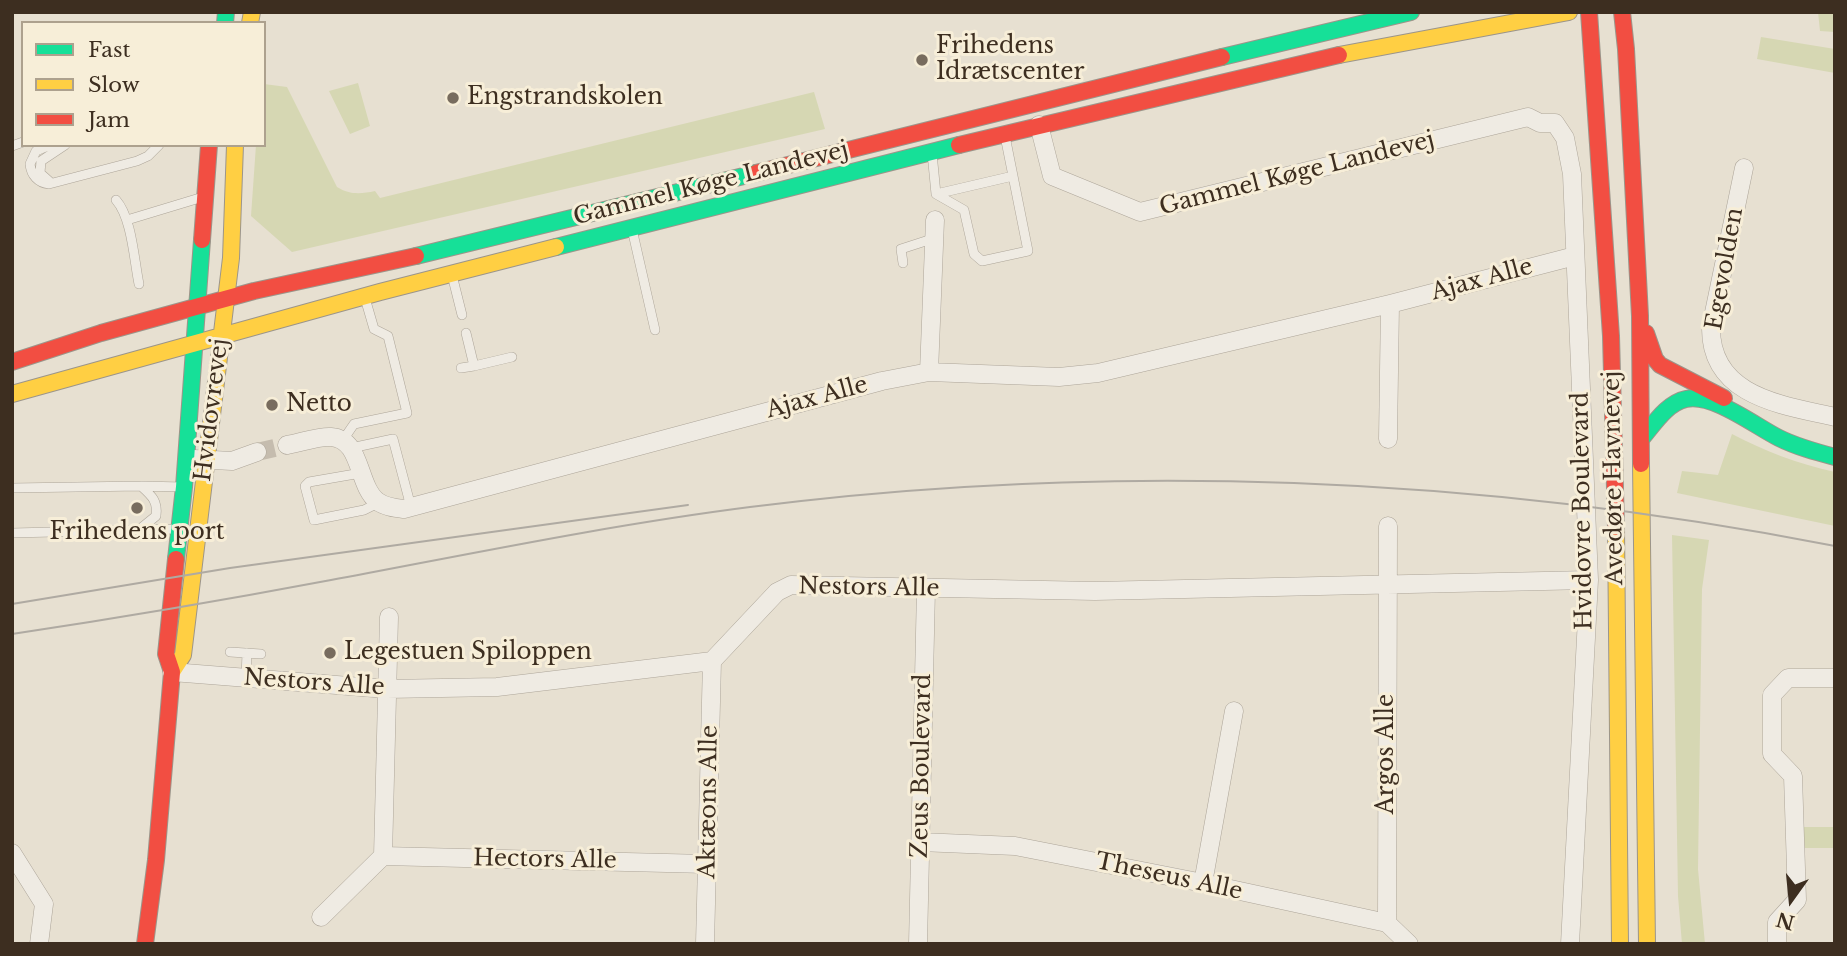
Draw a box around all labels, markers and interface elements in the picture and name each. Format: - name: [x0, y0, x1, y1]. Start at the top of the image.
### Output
- legend: [21, 21, 266, 147]
- place label: Frihedens Idrætscenter: [936, 33, 1084, 87]
- text: Fast: [88, 37, 130, 63]
- marker: Frihedens Idrætscenter: [914, 52, 930, 68]
- text: Slow: [88, 72, 140, 98]
- place label: Engstrandskolen: [467, 84, 663, 112]
- marker: Engstrandskolen: [445, 90, 461, 106]
- text: Jam: [88, 107, 130, 133]
- street label: Gammel Køge Landevej: [1157, 126, 1437, 222]
- street label: Gammel Køge Landevej: [571, 136, 851, 232]
- street label: Egevolden: [1701, 206, 1749, 332]
- street label: Ajax Alle: [1428, 253, 1536, 307]
- street label: Hvidovrevej: [190, 337, 234, 483]
- street label: Ajax Alle: [763, 371, 871, 425]
- street label: Avedøre Havnevej: [1598, 371, 1630, 585]
- place label: Netto: [286, 391, 352, 419]
- street label: Hvidovre Boulevard: [1567, 392, 1599, 630]
- marker: Netto: [264, 397, 280, 413]
- marker: Frihedens port: [129, 500, 145, 516]
- place label: Frihedens port: [50, 519, 224, 547]
- street label: Nestors Alle: [798, 573, 940, 603]
- place label: Legestuen Spiloppen: [344, 639, 592, 667]
- marker: Legestuen Spiloppen: [322, 645, 338, 661]
- street label: Nestors Alle: [243, 664, 385, 702]
- street label: Zeus Boulevard: [907, 673, 937, 859]
- street label: Argos Alle: [1373, 694, 1401, 814]
- street label: Aktæons Alle: [694, 725, 724, 879]
- street label: Hectors Alle: [473, 845, 617, 875]
- street label: Theseus Alle: [1093, 848, 1245, 906]
- north arrow: [1756, 865, 1826, 935]
- text: N: [1774, 907, 1797, 934]

